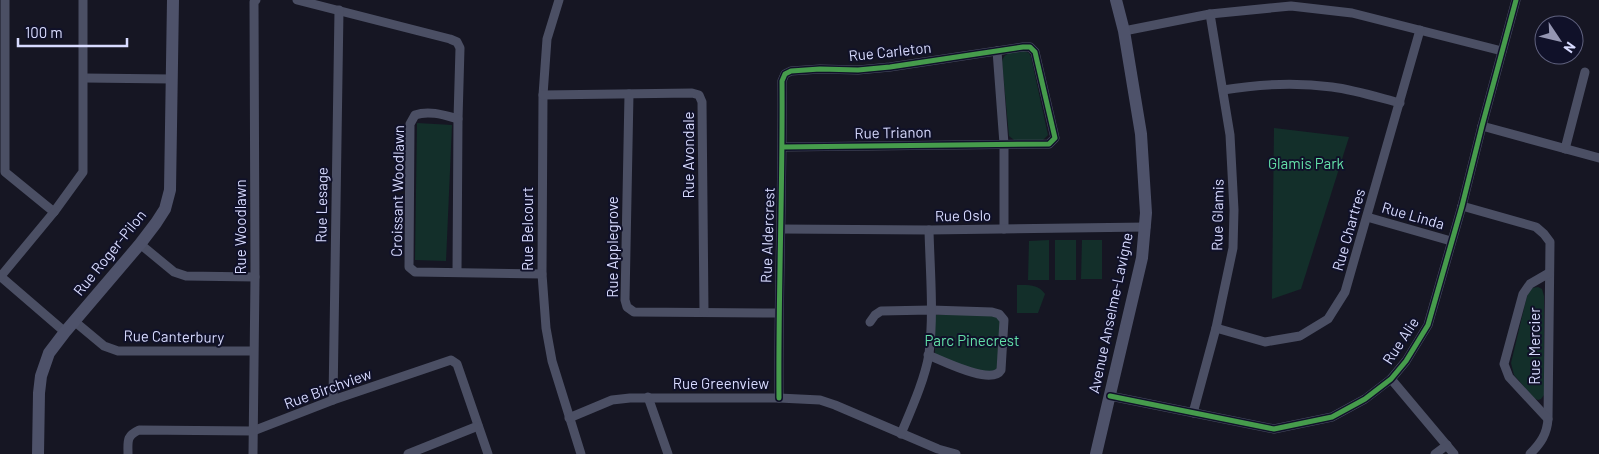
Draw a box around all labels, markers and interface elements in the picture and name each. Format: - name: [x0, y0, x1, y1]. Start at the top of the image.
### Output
- scale bar: [18, 15, 126, 47]
- north arrow: [1534, 15, 1584, 65]
- text: 100 m: [25, 23, 63, 41]
- street label: Rue Carleton: [848, 38, 932, 64]
- text: N: [1560, 39, 1580, 56]
- street label: Rue Avondale: [679, 111, 697, 199]
- street label: Rue Trianon: [854, 122, 932, 142]
- street label: Croissant Woodlawn: [387, 125, 407, 257]
- park label: Glamis Park: [1268, 154, 1345, 172]
- street label: Rue Lesage: [311, 167, 331, 243]
- street label: Rue Woodlawn: [231, 179, 249, 275]
- street label: Rue Glamis: [1207, 179, 1227, 251]
- street label: Rue Belcourt: [518, 187, 536, 271]
- street label: Rue Aldercrest: [756, 187, 778, 283]
- street label: Rue Chartres: [1328, 187, 1368, 273]
- street label: Rue Applegrove: [603, 196, 621, 298]
- street label: Rue Linda: [1380, 198, 1447, 233]
- street label: Rue Roger-Pilon: [69, 206, 149, 299]
- street label: Rue Oslo: [935, 206, 991, 224]
- street label: Avenue Anselme-Lavigne: [1084, 231, 1136, 395]
- street label: Rue Mercier: [1525, 307, 1543, 385]
- street label: Rue Alie: [1378, 313, 1422, 367]
- street label: Rue Canterbury: [124, 326, 225, 346]
- park label: Parc Pinecrest: [924, 331, 1020, 349]
- street label: Rue Birchview: [281, 364, 374, 412]
- street label: Rue Greenview: [673, 374, 769, 392]

